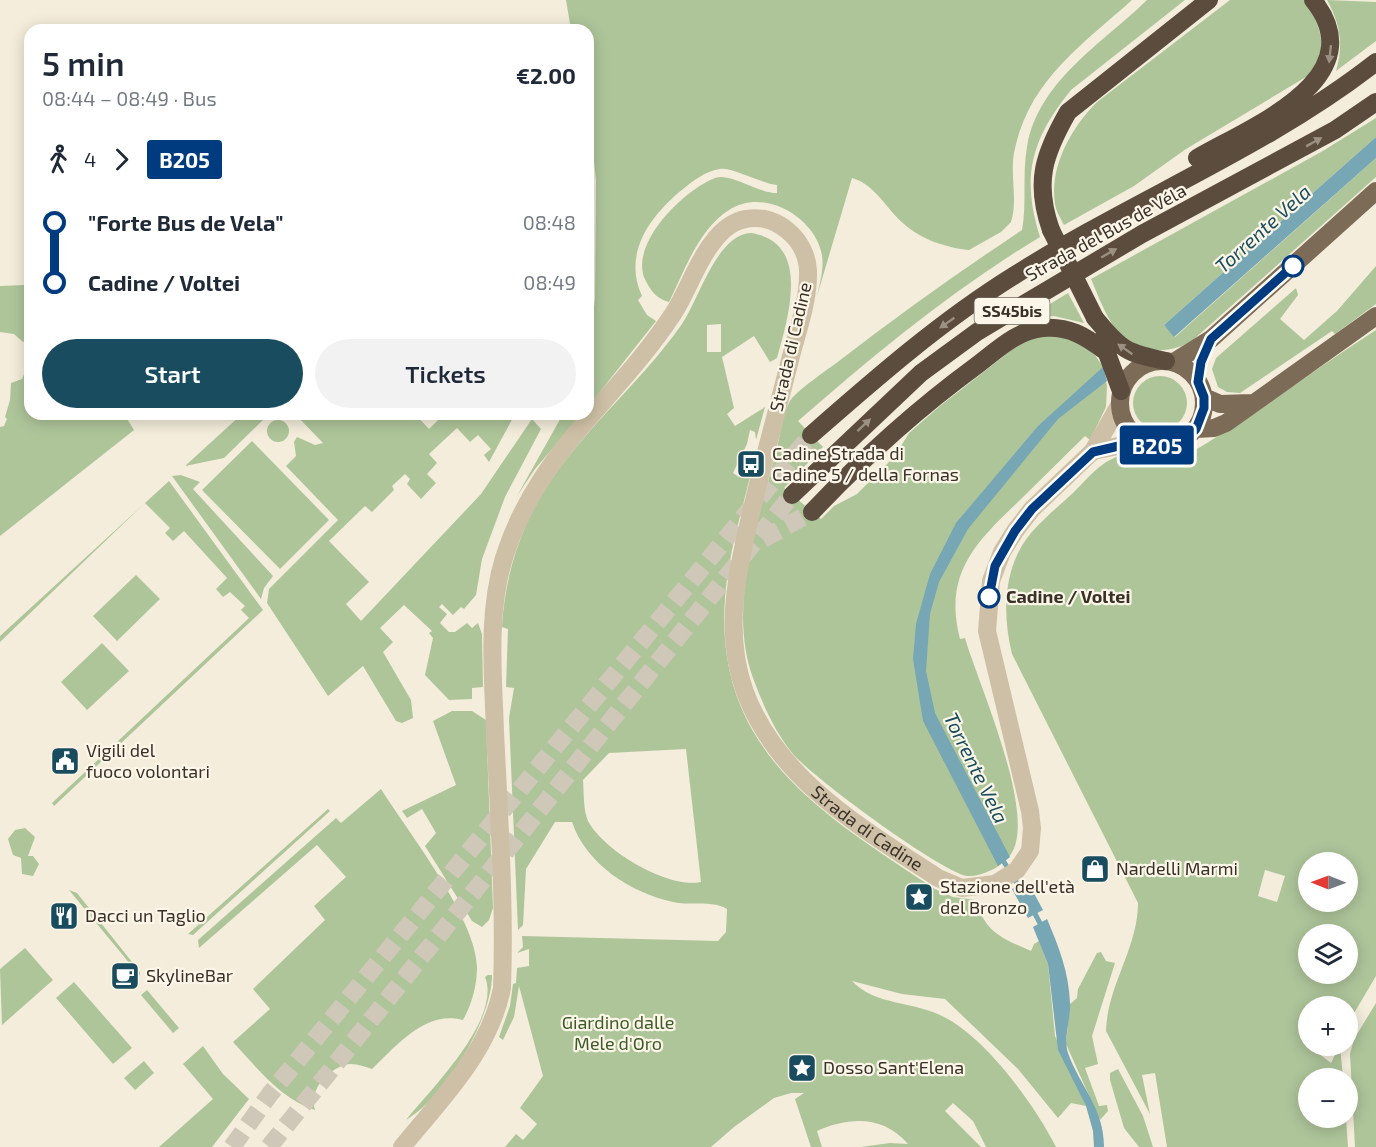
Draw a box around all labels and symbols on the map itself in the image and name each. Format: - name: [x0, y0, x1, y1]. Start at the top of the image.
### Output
- one-way arrow: [1325, 44, 1335, 63]
- one-way arrow: [1305, 137, 1322, 147]
- street label: Strada del Bus de Véla: [1021, 179, 1190, 285]
- water label: Torrente Vela: [1210, 179, 1315, 277]
- one-way arrow: [1101, 248, 1118, 258]
- unlabelled marker: [1282, 255, 1304, 277]
- street label: Strada di Cadine: [764, 280, 816, 414]
- road number: SS45bis: [974, 298, 1050, 324]
- one-way arrow: [940, 317, 956, 329]
- one-way arrow: [1118, 343, 1134, 355]
- one-way arrow: [856, 419, 871, 432]
- line badge: B205: [1115, 426, 1199, 464]
- place label: Cadine Strada di Cadine 5 / della Fornas: [772, 442, 959, 485]
- bus stop icon: Cadine Strada di Cadine 5 / della Fornas: [735, 448, 767, 480]
- place label: Cadine / Voltei: [1006, 585, 1130, 607]
- marker: Cadine / Voltei: [978, 586, 1000, 608]
- water label: Torrente Vela: [940, 708, 1014, 827]
- place label: Vigili del fuoco volontari: [86, 739, 210, 782]
- public building icon: Vigili del fuoco volontari: [49, 745, 81, 777]
- street label: Strada di Cadine: [807, 780, 927, 875]
- north arrow: [1298, 852, 1358, 912]
- shop icon: Nardelli Marmi: [1079, 853, 1111, 885]
- place label: Nardelli Marmi: [1116, 857, 1238, 879]
- place label: Stazione dell'età del Bronzo: [940, 875, 1075, 918]
- place icon: Stazione dell'età del Bronzo: [903, 881, 935, 913]
- restaurant icon: Dacci un Taglio: [48, 900, 80, 932]
- place label: Dacci un Taglio: [85, 904, 206, 926]
- cafe icon: SkylineBar: [109, 960, 141, 992]
- place label: SkylineBar: [146, 964, 233, 986]
- park label: Giardino dalle Mele d'Oro: [562, 1011, 674, 1054]
- place icon: Dosso Sant'Elena: [786, 1052, 818, 1084]
- place label: Dosso Sant'Elena: [823, 1056, 964, 1078]

